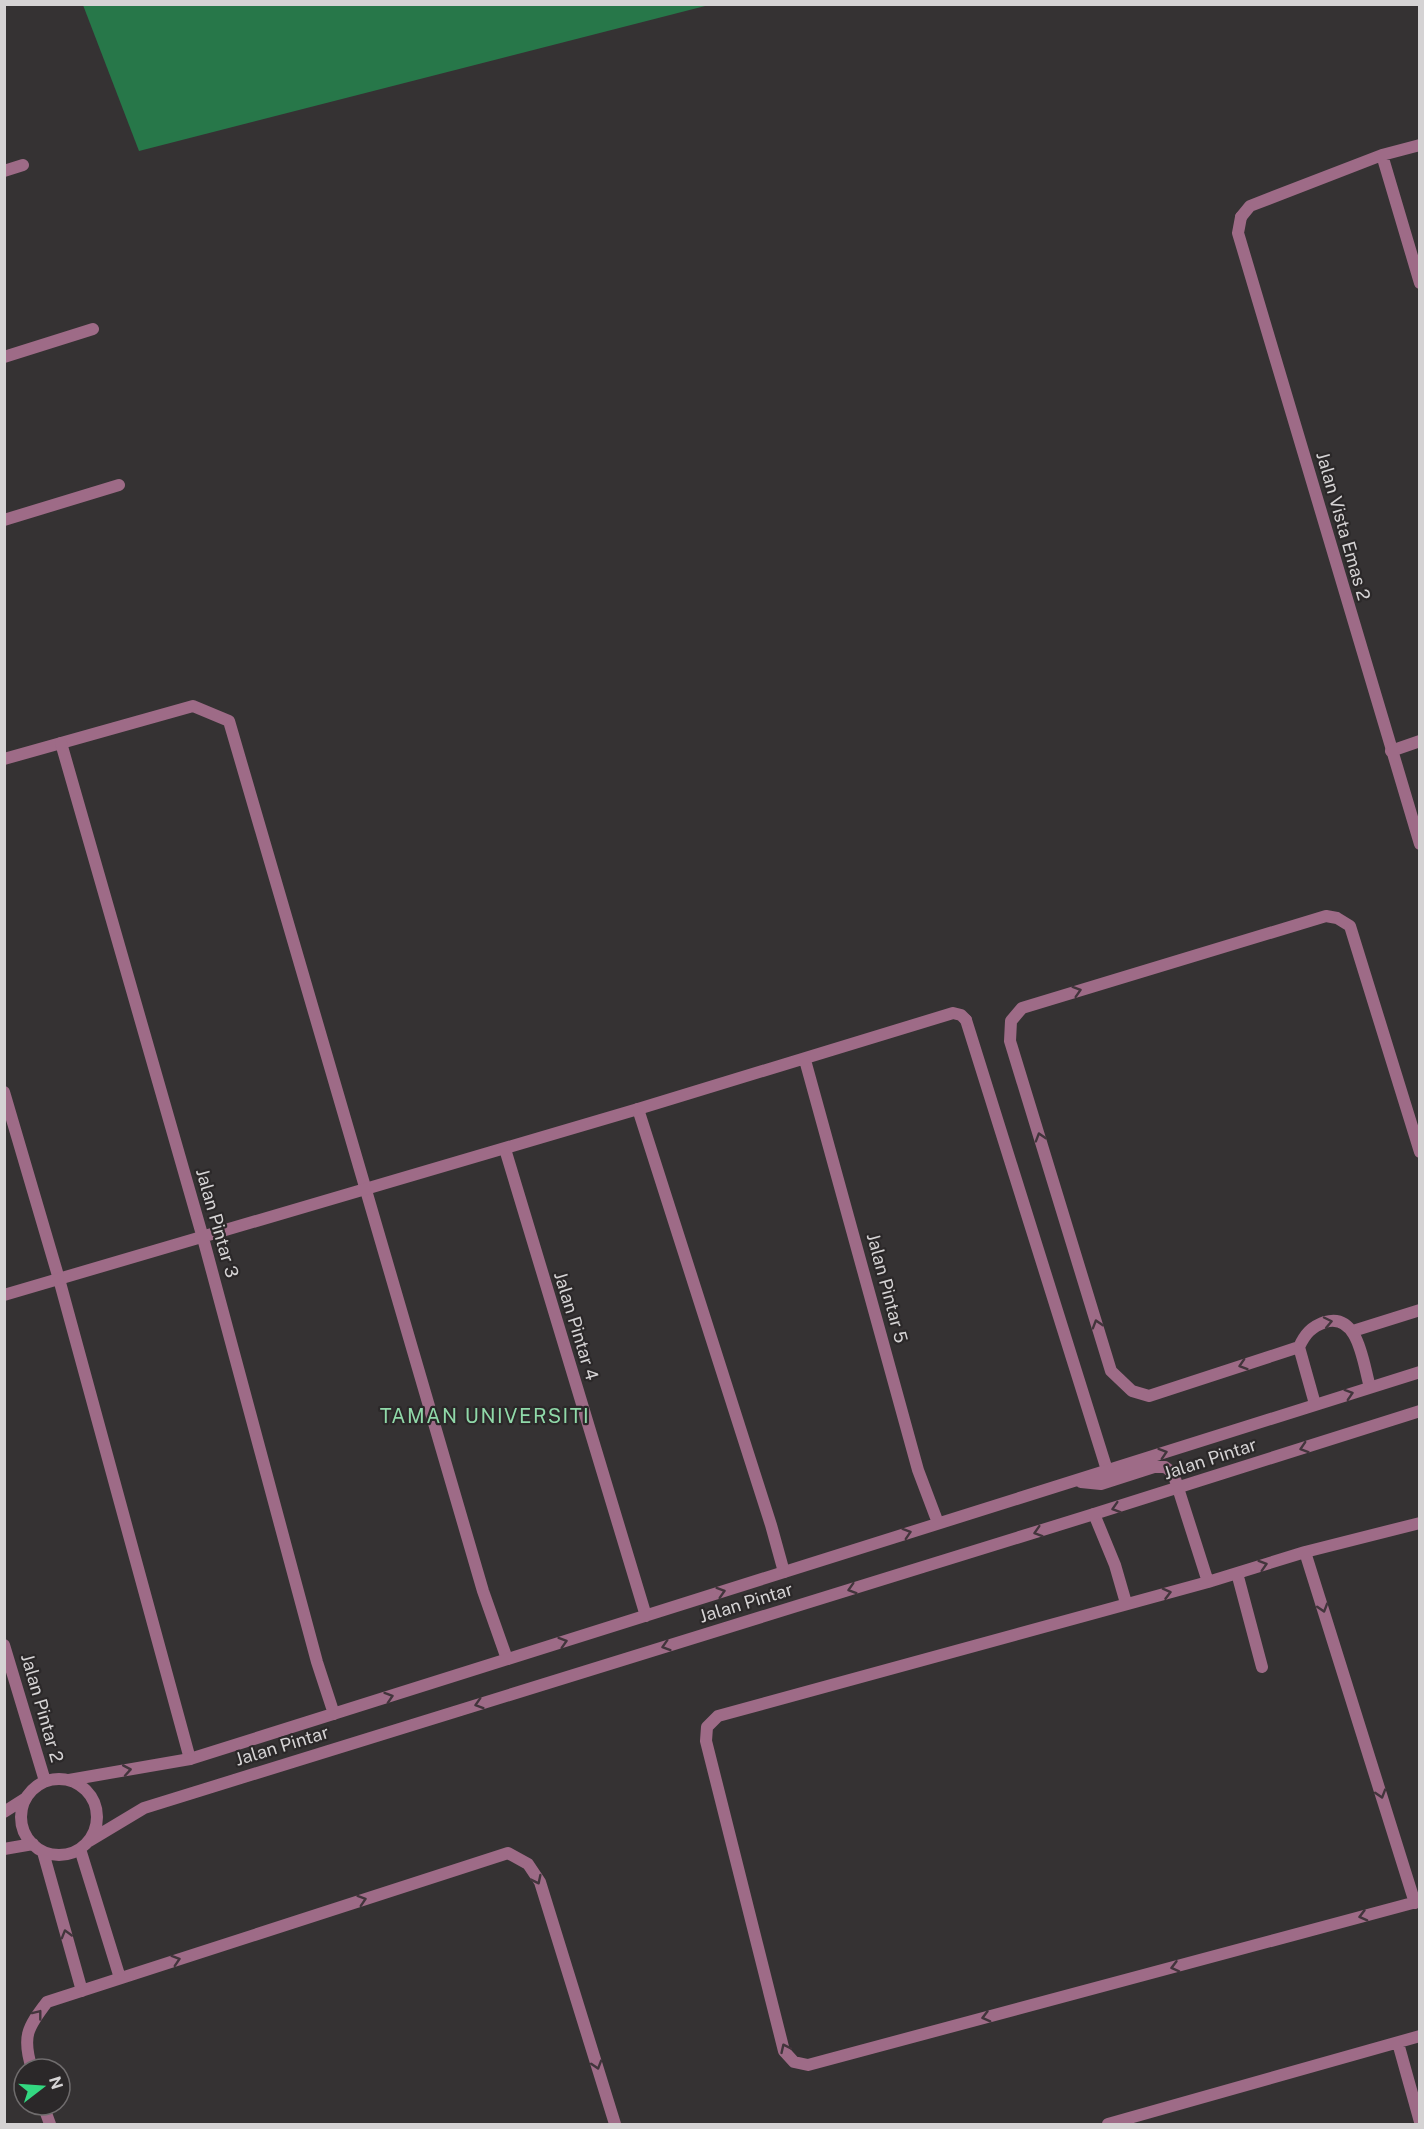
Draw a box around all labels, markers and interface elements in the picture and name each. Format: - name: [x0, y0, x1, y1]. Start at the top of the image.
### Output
- street label: Jalan Vista Emas 2: [1312, 449, 1375, 603]
- one-way arrow: [1071, 986, 1082, 998]
- one-way arrow: [1035, 1132, 1047, 1143]
- street label: Jalan Pintar 3: [192, 1166, 243, 1280]
- street label: Jalan Pintar 5: [863, 1231, 912, 1345]
- street label: Jalan Pintar 4: [550, 1269, 603, 1383]
- one-way arrow: [1323, 1317, 1333, 1330]
- one-way arrow: [1092, 1319, 1104, 1330]
- one-way arrow: [1238, 1358, 1249, 1371]
- one-way arrow: [1343, 1389, 1354, 1401]
- district label: TAMAN UNIVERSITI: [380, 1404, 590, 1428]
- street label: Jalan Pintar: [1160, 1434, 1259, 1483]
- one-way arrow: [1299, 1441, 1310, 1453]
- one-way arrow: [1157, 1447, 1168, 1460]
- one-way arrow: [1111, 1501, 1122, 1513]
- one-way arrow: [1034, 1525, 1044, 1537]
- one-way arrow: [901, 1528, 912, 1540]
- one-way arrow: [1258, 1560, 1268, 1572]
- street label: Jalan Pintar: [696, 1578, 795, 1627]
- one-way arrow: [847, 1582, 858, 1594]
- one-way arrow: [715, 1587, 726, 1599]
- one-way arrow: [1162, 1587, 1172, 1600]
- one-way arrow: [1316, 1602, 1328, 1613]
- one-way arrow: [557, 1637, 568, 1649]
- one-way arrow: [661, 1639, 672, 1651]
- street label: Jalan Pintar 2: [17, 1651, 68, 1765]
- one-way arrow: [383, 1691, 394, 1704]
- one-way arrow: [474, 1697, 485, 1709]
- street label: Jalan Pintar: [232, 1721, 331, 1770]
- one-way arrow: [121, 1764, 131, 1777]
- one-way arrow: [1374, 1788, 1386, 1799]
- one-way arrow: [530, 1873, 541, 1884]
- one-way arrow: [356, 1895, 367, 1907]
- one-way arrow: [1358, 1909, 1368, 1922]
- one-way arrow: [61, 1929, 74, 1939]
- one-way arrow: [170, 1955, 181, 1967]
- one-way arrow: [1170, 1959, 1180, 1972]
- one-way arrow: [30, 2010, 41, 2021]
- one-way arrow: [981, 2010, 992, 2022]
- one-way arrow: [780, 2043, 792, 2054]
- north arrow: [12, 2057, 72, 2117]
- one-way arrow: [590, 2059, 602, 2070]
- text: N: [45, 2074, 67, 2092]

